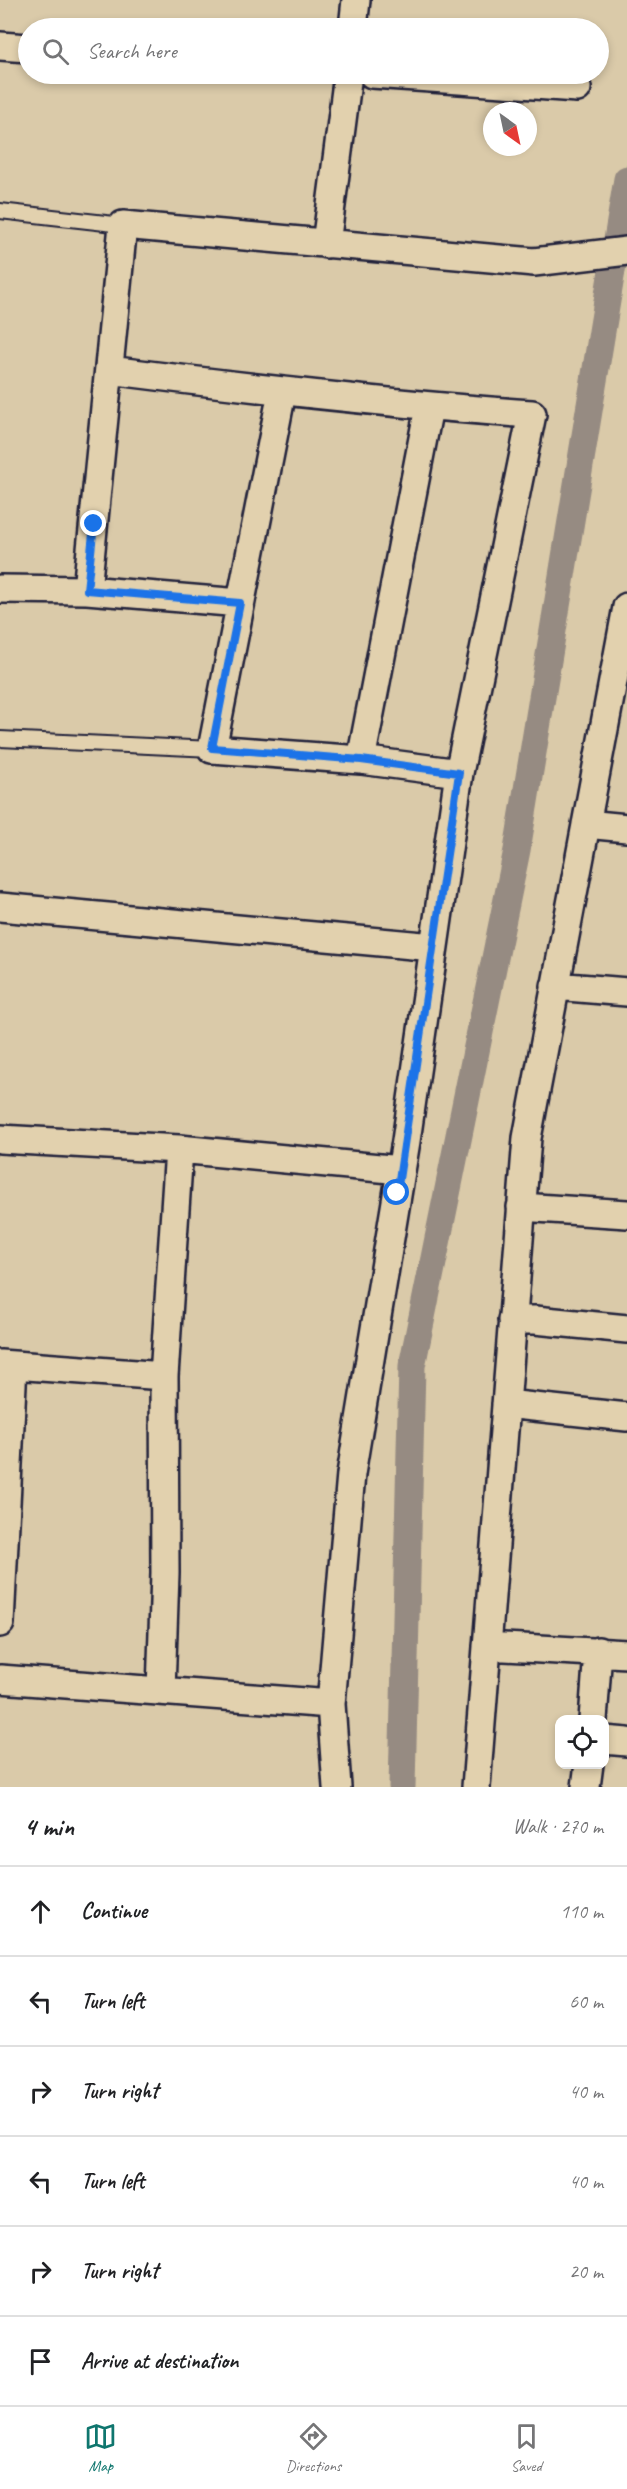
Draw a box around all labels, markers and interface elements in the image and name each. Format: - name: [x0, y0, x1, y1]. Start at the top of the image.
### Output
- search box: [18, 18, 609, 84]
- icon: search: [39, 35, 72, 68]
- text: Search here: [87, 37, 177, 65]
- north arrow: [483, 102, 537, 156]
- route end: [80, 510, 106, 536]
- route start: [383, 1179, 409, 1205]
- map controls: [555, 1715, 609, 1769]
- button: locate: [555, 1715, 609, 1769]
- text: 4 min: [24, 1810, 74, 1843]
- text: Walk · 270 m: [513, 1814, 603, 1839]
- icon: ahead: [24, 1895, 57, 1928]
- text: Continue: [81, 1897, 147, 1925]
- text: 110 m: [560, 1899, 603, 1924]
- icon: left: [24, 1985, 57, 2018]
- text: Turn left: [81, 1987, 145, 2015]
- text: 60 m: [569, 1989, 603, 2014]
- icon: right: [24, 2075, 57, 2108]
- text: Turn right: [81, 2077, 158, 2105]
- text: 40 m: [569, 2079, 603, 2104]
- icon: left: [24, 2165, 57, 2198]
- text: Turn left: [81, 2167, 145, 2195]
- text: 40 m: [569, 2169, 603, 2194]
- icon: right: [24, 2255, 57, 2288]
- text: Turn right: [81, 2257, 158, 2285]
- text: 20 m: [569, 2259, 603, 2284]
- icon: arrive: [24, 2345, 57, 2378]
- text: Arrive at destination: [81, 2347, 238, 2375]
- tab: Map: [84, 2420, 117, 2476]
- tab: Directions: [286, 2420, 341, 2476]
- tab: Saved: [510, 2420, 543, 2476]

